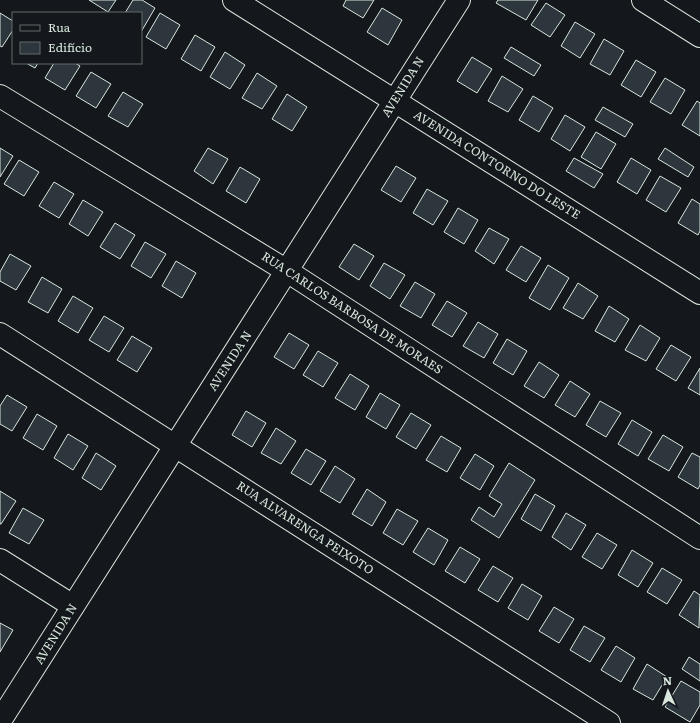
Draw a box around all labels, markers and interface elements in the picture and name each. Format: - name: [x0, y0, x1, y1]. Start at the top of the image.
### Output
- legend: [12, 12, 142, 64]
- text: Rua: [48, 18, 71, 36]
- text: Edifício: [48, 38, 92, 56]
- street label: AVENIDA N: [376, 53, 428, 120]
- street label: AVENIDA CONTORNO DO LESTE: [411, 105, 585, 223]
- street label: RUA CARLOS BARBOSA DE MORAES: [258, 247, 447, 378]
- street label: AVENIDA N: [203, 327, 255, 394]
- street label: RUA ALVARENGA PEIXOTO: [233, 476, 378, 578]
- street label: AVENIDA N: [29, 600, 81, 667]
- north arrow: [648, 671, 688, 711]
- text: N: [662, 672, 672, 688]

